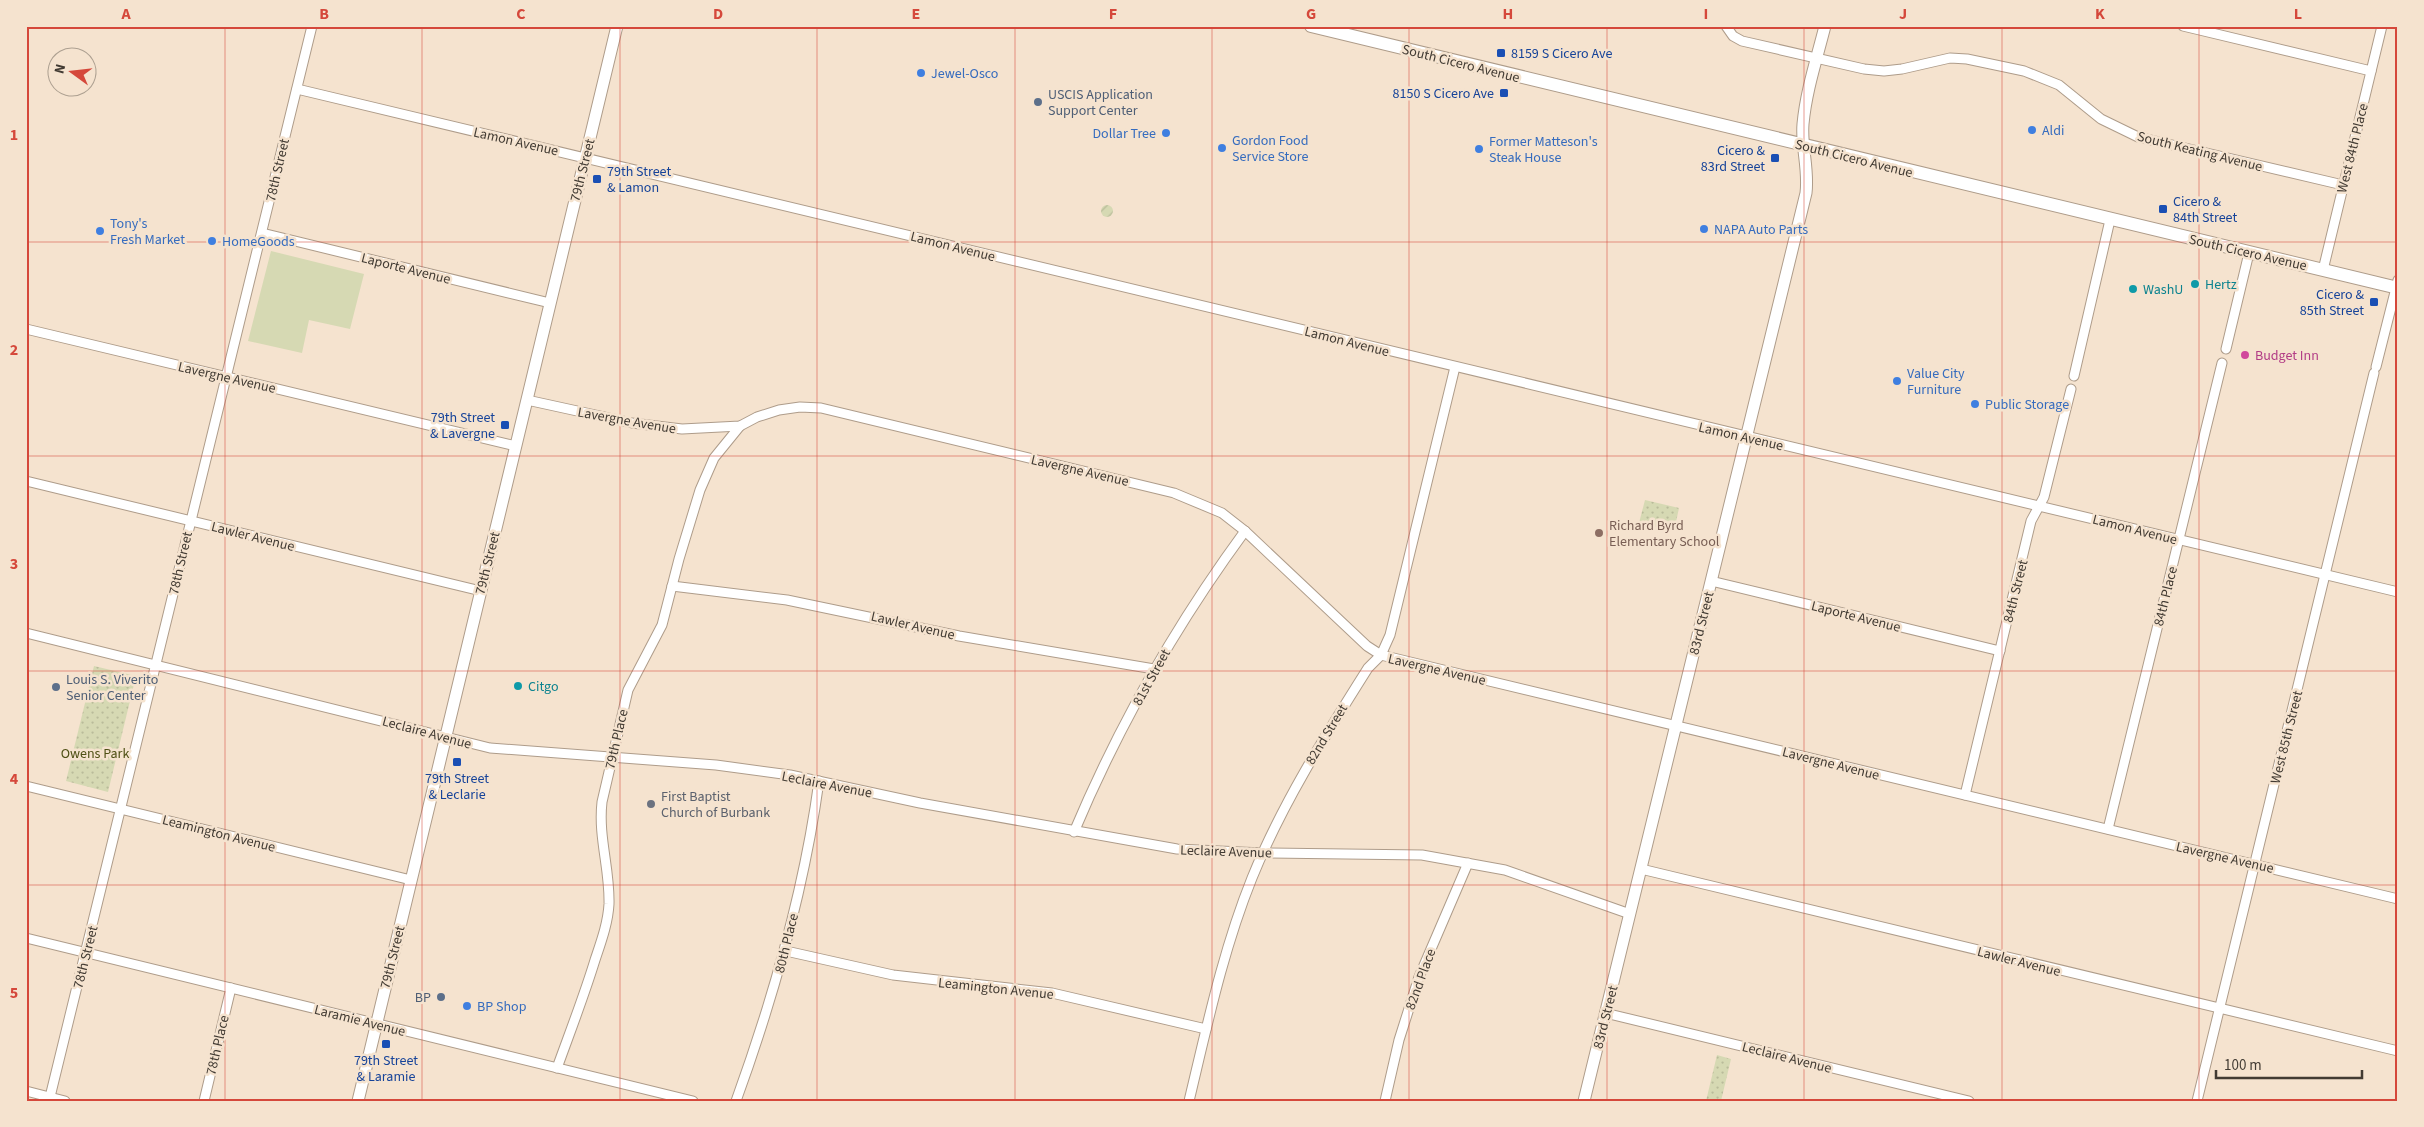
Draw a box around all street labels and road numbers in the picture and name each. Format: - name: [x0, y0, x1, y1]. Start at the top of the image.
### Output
- street label: South Cicero Avenue: [1400, 40, 1522, 88]
- street label: West 84th Place: [2332, 101, 2374, 195]
- street label: Lamon Avenue: [471, 122, 560, 161]
- street label: South Keating Avenue: [2135, 127, 2264, 177]
- street label: South Cicero Avenue: [1793, 135, 1915, 183]
- street label: 78th Street: [261, 136, 295, 204]
- street label: 79th Street: [566, 136, 600, 204]
- street label: Lamon Avenue: [908, 227, 997, 267]
- street label: South Cicero Avenue: [2187, 230, 2309, 276]
- street label: Laporte Avenue: [359, 248, 453, 290]
- street label: Lamon Avenue: [1302, 322, 1391, 362]
- street label: Lavergne Avenue: [176, 357, 278, 399]
- street label: Lavergne Avenue: [576, 402, 678, 439]
- street label: Lamon Avenue: [1696, 417, 1785, 456]
- street label: Lavergne Avenue: [1029, 450, 1131, 492]
- street label: Lamon Avenue: [2090, 510, 2179, 550]
- street label: Lawler Avenue: [209, 517, 297, 557]
- street label: 78th Street: [164, 529, 198, 597]
- street label: 79th Street: [471, 529, 505, 597]
- street label: 84th Street: [1999, 557, 2033, 625]
- street label: 84th Place: [2149, 564, 2183, 628]
- street label: 83rd Street: [1684, 589, 1720, 657]
- street label: Laporte Avenue: [1809, 596, 1903, 638]
- street label: Lawler Avenue: [869, 607, 957, 645]
- street label: 81st Street: [1128, 645, 1176, 709]
- street label: Lavergne Avenue: [1386, 649, 1488, 691]
- street label: West 85th Street: [2266, 688, 2308, 786]
- street label: 82nd Street: [1301, 700, 1353, 768]
- street label: 79th Place: [600, 707, 634, 771]
- street label: Leclaire Avenue: [380, 711, 474, 754]
- street label: Lavergne Avenue: [1780, 742, 1882, 786]
- street label: Leclaire Avenue: [780, 766, 874, 804]
- street label: Leamington Avenue: [160, 810, 277, 858]
- street label: Lavergne Avenue: [2174, 837, 2276, 879]
- street label: Leclaire Avenue: [1180, 840, 1272, 864]
- street label: 80th Place: [770, 911, 804, 975]
- street label: 78th Street: [69, 923, 103, 991]
- street label: 79th Street: [376, 923, 410, 991]
- street label: Lawler Avenue: [1975, 942, 2063, 982]
- street label: 82nd Place: [1401, 946, 1441, 1013]
- street label: Leamington Avenue: [937, 973, 1055, 1005]
- street label: 83rd Street: [1588, 983, 1624, 1051]
- street label: Laramie Avenue: [312, 1000, 408, 1042]
- street label: 78th Place: [201, 1013, 235, 1077]
- street label: Leclaire Avenue: [1740, 1037, 1834, 1079]

